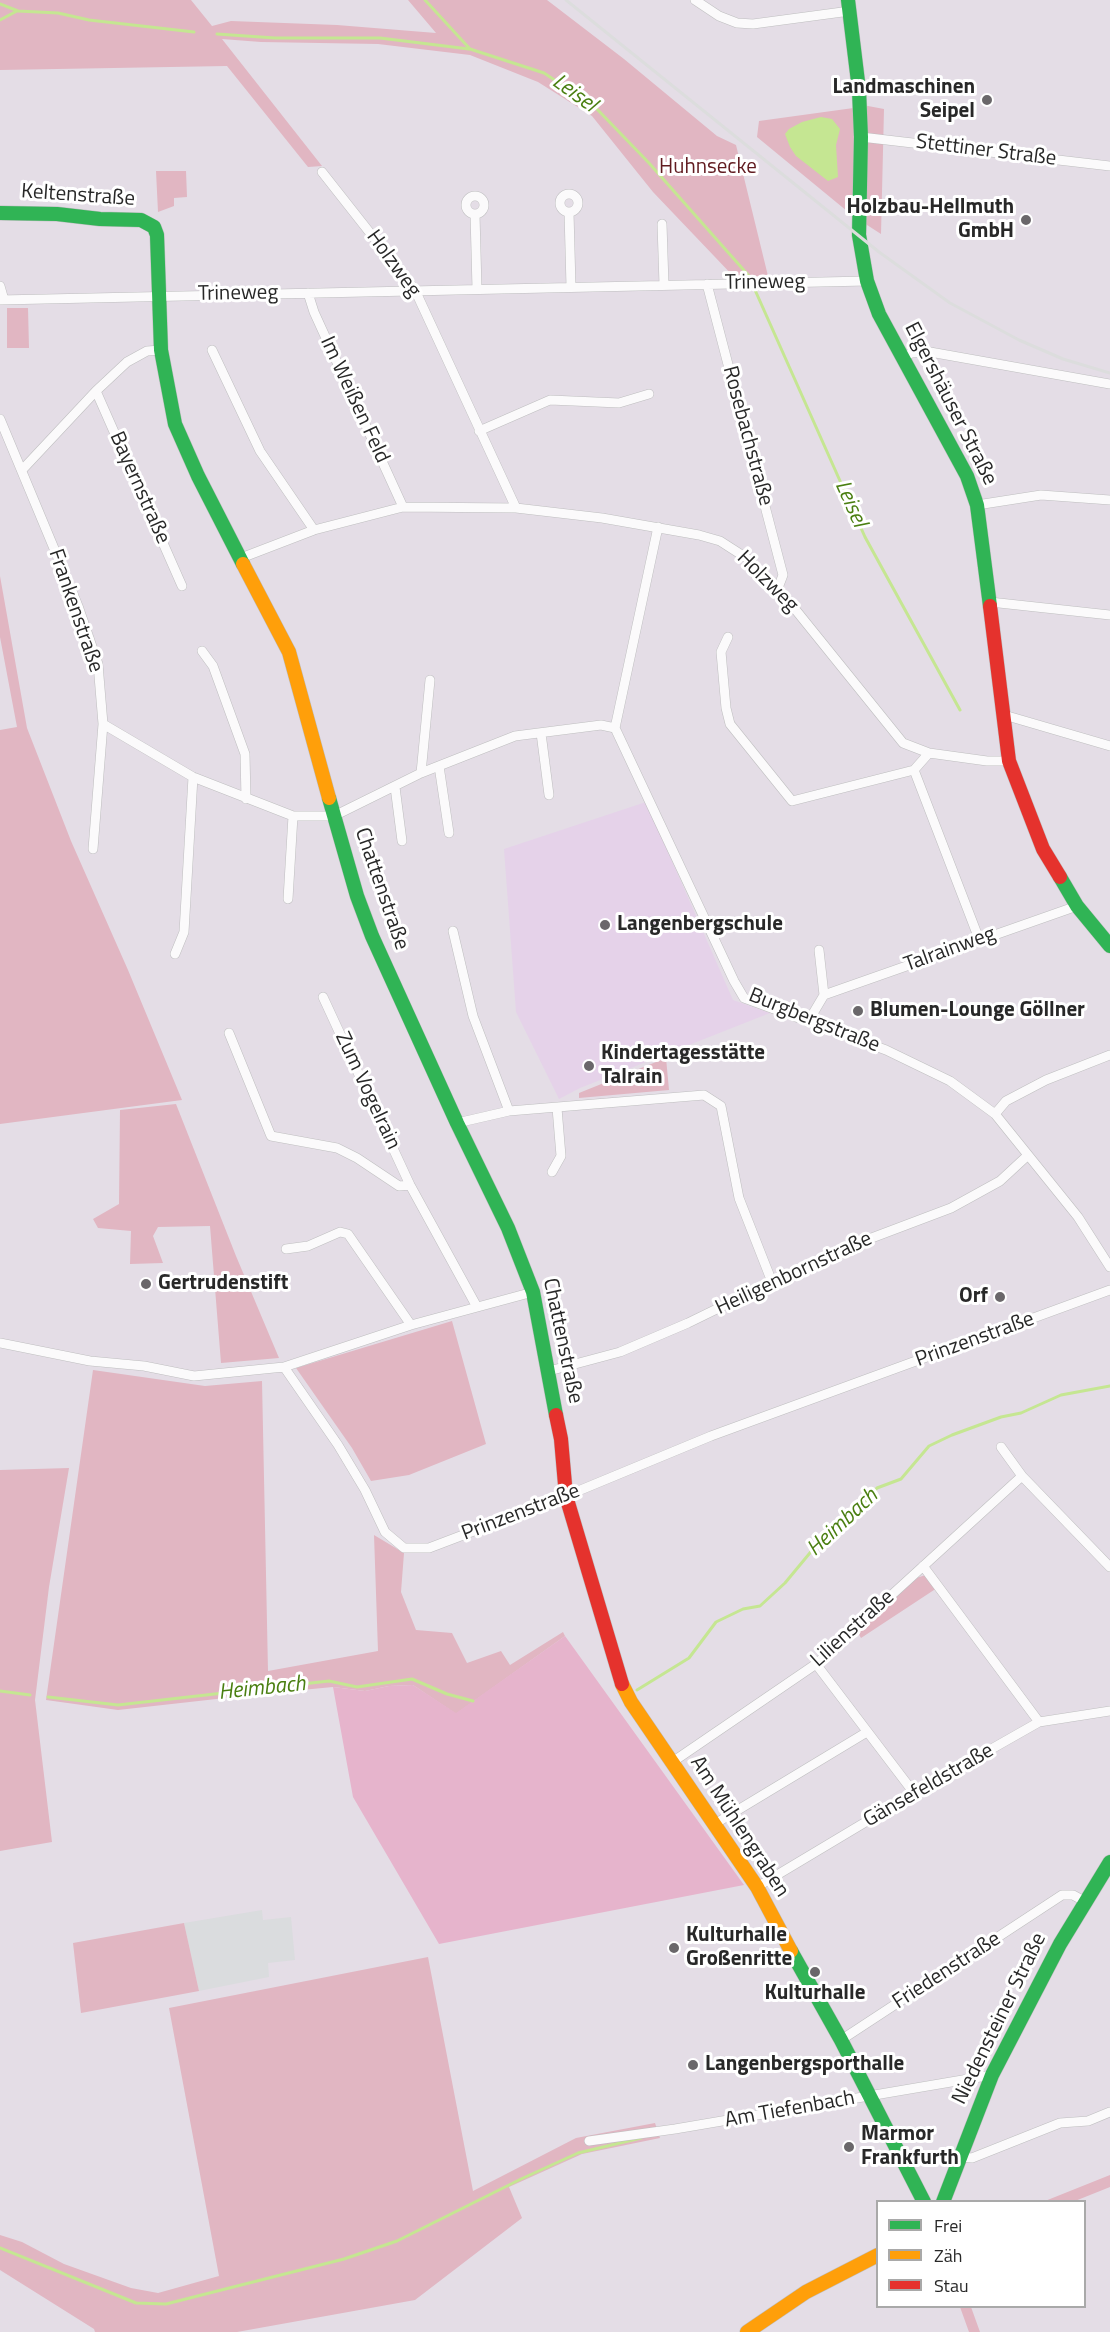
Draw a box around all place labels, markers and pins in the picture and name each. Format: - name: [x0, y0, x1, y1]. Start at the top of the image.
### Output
- place label: Landmaschinen Seipel: [833, 75, 975, 125]
- marker: Landmaschinen Seipel: [980, 93, 994, 107]
- place label: Holzbau-Hellmuth GmbH: [847, 195, 1014, 245]
- marker: Holzbau-Hellmuth GmbH: [1019, 213, 1033, 227]
- place label: Langenbergschule: [617, 912, 783, 938]
- marker: Langenbergschule: [598, 918, 612, 932]
- place label: Blumen-Lounge Göllner: [870, 998, 1085, 1024]
- marker: Blumen-Lounge Göllner: [851, 1004, 865, 1018]
- place label: Kindertagesstätte Talrain: [601, 1041, 765, 1091]
- marker: Kindertagesstätte Talrain: [582, 1059, 596, 1073]
- place label: Gertrudenstift: [158, 1271, 288, 1297]
- marker: Gertrudenstift: [139, 1277, 153, 1291]
- place label: Orf: [959, 1284, 988, 1310]
- marker: Orf: [993, 1290, 1007, 1304]
- place label: Kulturhalle Großenritte: [686, 1923, 792, 1973]
- marker: Kulturhalle Großenritte: [667, 1941, 681, 1955]
- marker: Kulturhalle: [808, 1965, 822, 1979]
- place label: Kulturhalle: [765, 1981, 865, 2007]
- place label: Langenbergsporthalle: [705, 2052, 904, 2078]
- marker: Langenbergsporthalle: [686, 2058, 700, 2072]
- place label: Marmor Frankfurth: [861, 2122, 959, 2172]
- marker: Marmor Frankfurth: [842, 2140, 856, 2154]

